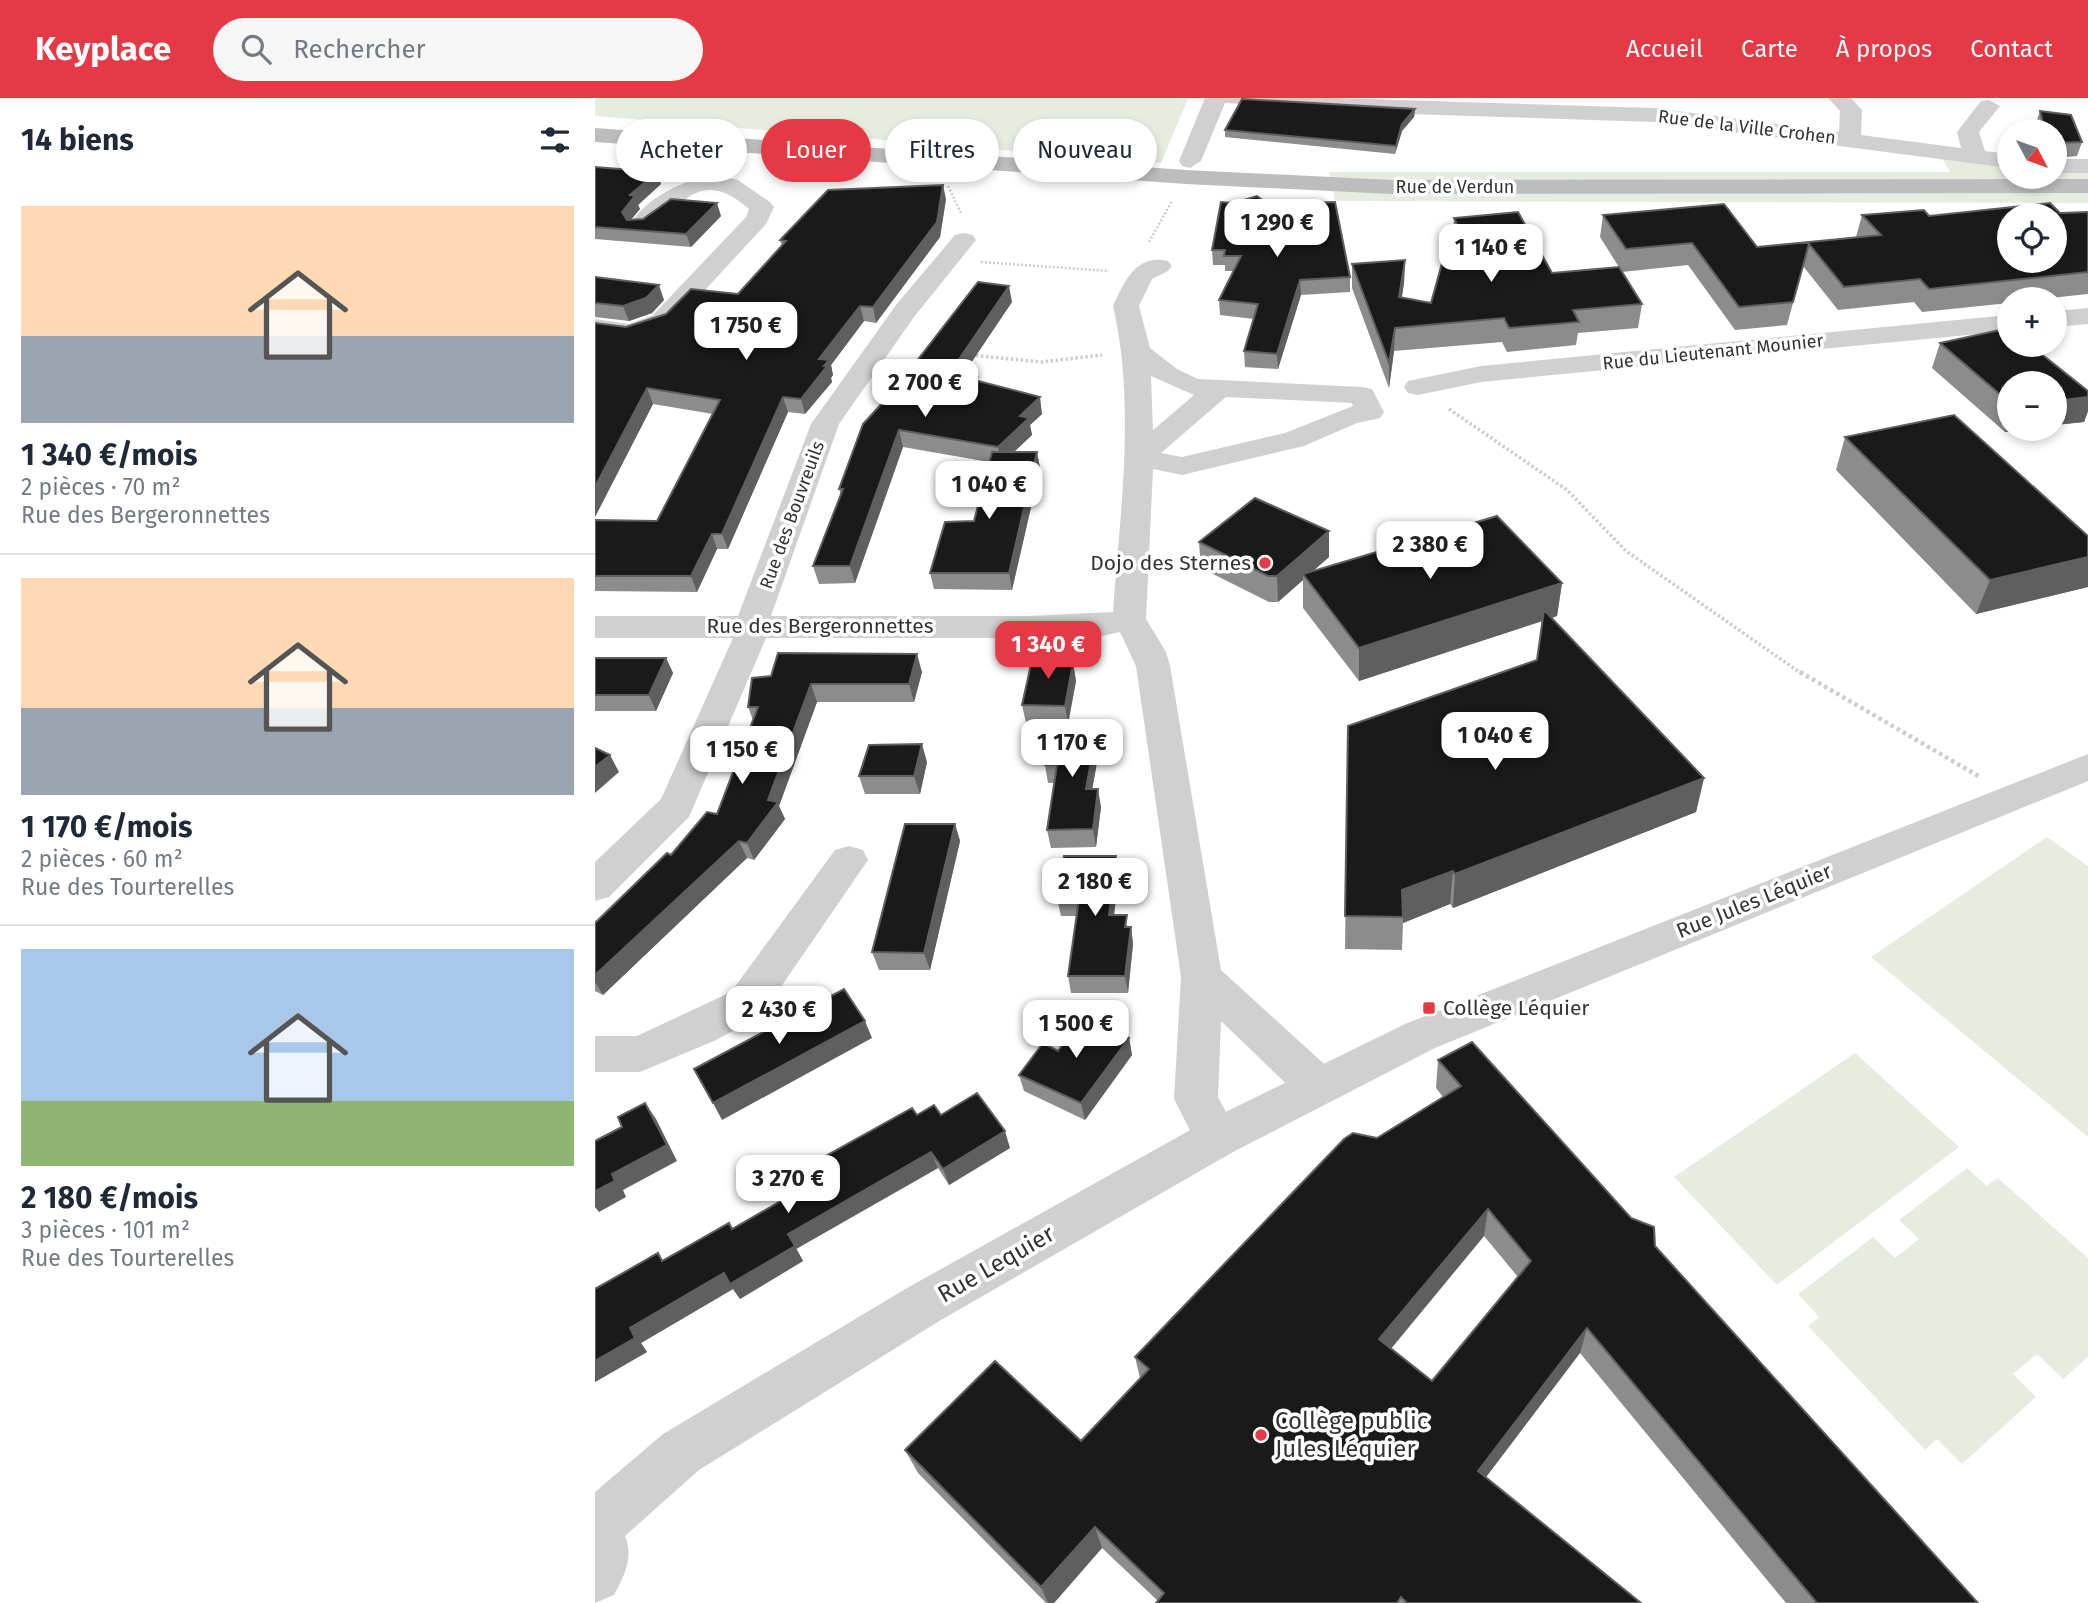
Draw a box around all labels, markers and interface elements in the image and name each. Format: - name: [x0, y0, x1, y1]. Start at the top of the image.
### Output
- search box: [213, 18, 703, 81]
- text: Keyplace: [35, 29, 171, 69]
- icon: search: [237, 30, 275, 68]
- text: Rechercher: [293, 34, 426, 65]
- text: Accueil: [1626, 35, 1703, 63]
- text: Carte: [1741, 35, 1798, 63]
- text: À propos: [1836, 35, 1932, 63]
- text: Contact: [1970, 35, 2053, 63]
- street label: Rue de la Ville Crohen: [1657, 105, 1837, 149]
- chip: Acheter: [616, 119, 747, 182]
- chip: Louer: [761, 119, 871, 182]
- chip: Filtres: [885, 119, 999, 182]
- chip: Nouveau: [1013, 119, 1157, 182]
- north arrow: [1997, 119, 2067, 189]
- map controls: [1997, 119, 2067, 441]
- icon: filters: [536, 121, 574, 159]
- text: 14 biens: [21, 122, 134, 158]
- street label: Rue de Verdun: [1396, 176, 1514, 198]
- pin: 1 290 €: [1212, 200, 1342, 259]
- button: locate: [1997, 203, 2067, 273]
- text: 1 290 €: [1240, 208, 1314, 236]
- pin: 1 140 €: [1426, 225, 1556, 284]
- text: 1 140 €: [1455, 233, 1527, 261]
- icon: home: [235, 252, 361, 378]
- button: +: [1997, 287, 2067, 357]
- pin: 1 750 €: [681, 302, 811, 362]
- text: 1 750 €: [710, 311, 782, 339]
- street label: Rue du Lieutenant Mounier: [1602, 329, 1825, 375]
- pin: 2 700 €: [860, 360, 990, 419]
- text: 2 700 €: [888, 368, 962, 396]
- button: −: [1997, 371, 2067, 441]
- text: 1 340 €/mois: [21, 437, 197, 473]
- street label: Rue des Bouvreuils: [755, 438, 829, 592]
- pin: 1 040 €: [924, 462, 1054, 521]
- text: 1 040 €: [951, 470, 1027, 498]
- text: 2 pièces · 70 m²: [21, 473, 180, 501]
- text: Rue des Bergeronnettes: [21, 501, 270, 529]
- pin: 2 380 €: [1365, 522, 1495, 581]
- text: 2 380 €: [1392, 530, 1468, 558]
- place label: Dojo des Sternes: [1090, 550, 1251, 576]
- marker: Dojo des Sternes: [1257, 555, 1273, 571]
- street label: Rue des Bergeronnettes: [706, 613, 934, 639]
- pin: 1 340 €: [983, 622, 1113, 681]
- icon: home: [235, 624, 361, 750]
- text: 1 340 €: [1011, 630, 1085, 658]
- pin: 1 040 €: [1430, 712, 1560, 772]
- pin: 1 170 €: [1007, 720, 1137, 779]
- text: 1 040 €: [1457, 721, 1533, 749]
- pin: 1 150 €: [677, 726, 807, 786]
- text: 1 170 €: [1037, 728, 1107, 756]
- text: 1 150 €: [706, 735, 778, 763]
- text: 1 170 €/mois: [21, 809, 193, 845]
- text: 2 pièces · 60 m²: [21, 845, 183, 873]
- pin: 2 180 €: [1030, 858, 1160, 918]
- street label: Rue Jules Léquier: [1673, 858, 1835, 944]
- text: 2 180 €: [1058, 867, 1132, 895]
- text: Rue des Tourterelles: [21, 873, 234, 901]
- pin: 2 430 €: [714, 986, 844, 1046]
- icon: home: [235, 995, 361, 1121]
- text: 2 430 €: [742, 995, 816, 1023]
- place label: Collège Léquier: [1443, 995, 1589, 1021]
- pin: 1 500 €: [1011, 1000, 1141, 1060]
- marker: Collège Léquier: [1421, 1000, 1437, 1016]
- text: 1 500 €: [1039, 1009, 1113, 1037]
- pin: 3 270 €: [723, 1156, 853, 1215]
- text: 3 270 €: [752, 1164, 824, 1192]
- text: 2 180 €/mois: [21, 1180, 198, 1216]
- text: 3 pièces · 101 m²: [21, 1216, 190, 1244]
- street label: Rue Lequier: [933, 1219, 1060, 1309]
- text: Rue des Tourterelles: [21, 1244, 234, 1272]
- place label: Collège public Jules Léquier: [1275, 1407, 1428, 1463]
- marker: Collège public Jules Léquier: [1253, 1427, 1269, 1443]

